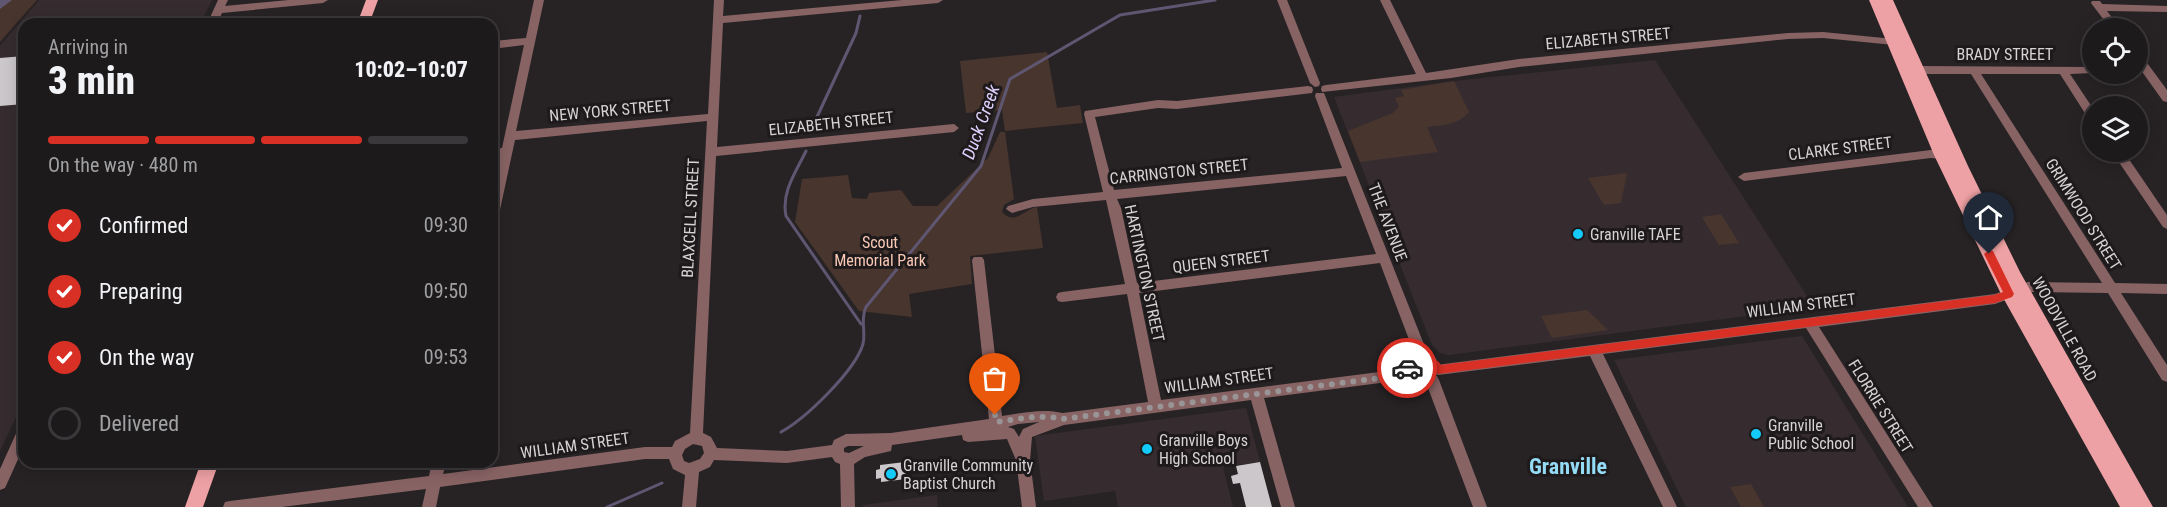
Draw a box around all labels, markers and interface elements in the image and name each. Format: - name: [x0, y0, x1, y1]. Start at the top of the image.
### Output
- map controls: [2082, 18, 2148, 162]
- button: locate: [2082, 18, 2148, 84]
- street label: ELIZABETH STREET: [1545, 24, 1671, 53]
- text: Arriving in: [48, 35, 128, 59]
- street label: BRADY STREET: [1957, 45, 2053, 64]
- text: 10:02–10:07: [354, 57, 468, 82]
- text: 3 min: [48, 58, 135, 104]
- water label: Duck Creek: [957, 81, 1004, 162]
- street label: NEW YORK STREET: [548, 96, 672, 125]
- button: layers: [2082, 96, 2148, 162]
- street label: ELIZABETH STREET: [768, 107, 894, 140]
- street label: CLARKE STREET: [1787, 133, 1893, 164]
- text: On the way · 480 m: [48, 153, 198, 177]
- street label: CARRINGTON STREET: [1109, 155, 1249, 188]
- street label: GRIMWOOD STREET: [2042, 155, 2125, 273]
- street label: BLAXCELL STREET: [678, 158, 703, 278]
- street label: THE AVENUE: [1364, 180, 1411, 264]
- pin: [1963, 192, 2014, 254]
- icon: home: [1972, 201, 2005, 234]
- street label: HARTINGTON STREET: [1121, 203, 1168, 343]
- icon: check: [48, 209, 81, 242]
- text: Confirmed: [99, 213, 188, 238]
- text: 09:30: [424, 213, 468, 237]
- place label: Granville TAFE: [1590, 225, 1681, 244]
- marker: Granville TAFE: [1571, 227, 1585, 241]
- park label: Scout Memorial Park: [834, 233, 927, 270]
- street label: QUEEN STREET: [1171, 246, 1271, 277]
- street label: WOODVILLE ROAD: [2028, 274, 2101, 385]
- icon: check: [48, 275, 81, 308]
- text: Preparing: [99, 279, 183, 304]
- text: 09:50: [424, 279, 468, 303]
- street label: WILLIAM STREET: [1745, 289, 1857, 322]
- courier: [1377, 338, 1437, 398]
- icon: check: [48, 341, 81, 374]
- text: On the way: [99, 345, 194, 370]
- text: 09:53: [424, 345, 468, 369]
- icon: car: [1391, 352, 1424, 385]
- pin: [969, 353, 1020, 415]
- street label: FLORRIE STREET: [1844, 356, 1917, 456]
- icon: bag: [978, 362, 1011, 395]
- street label: WILLIAM STREET: [1163, 363, 1275, 398]
- text: Delivered: [99, 411, 179, 436]
- place label: Granville Public School: [1768, 416, 1854, 453]
- marker: Granville Public School: [1749, 427, 1763, 441]
- street label: WILLIAM STREET: [519, 428, 631, 463]
- place label: Granville Boys High School: [1159, 431, 1248, 468]
- marker: Granville Boys High School: [1140, 442, 1154, 456]
- district label: Granville: [1529, 454, 1607, 479]
- place label: Granville Community Baptist Church: [903, 456, 1034, 493]
- marker: Granville Community Baptist Church: [884, 467, 898, 481]

